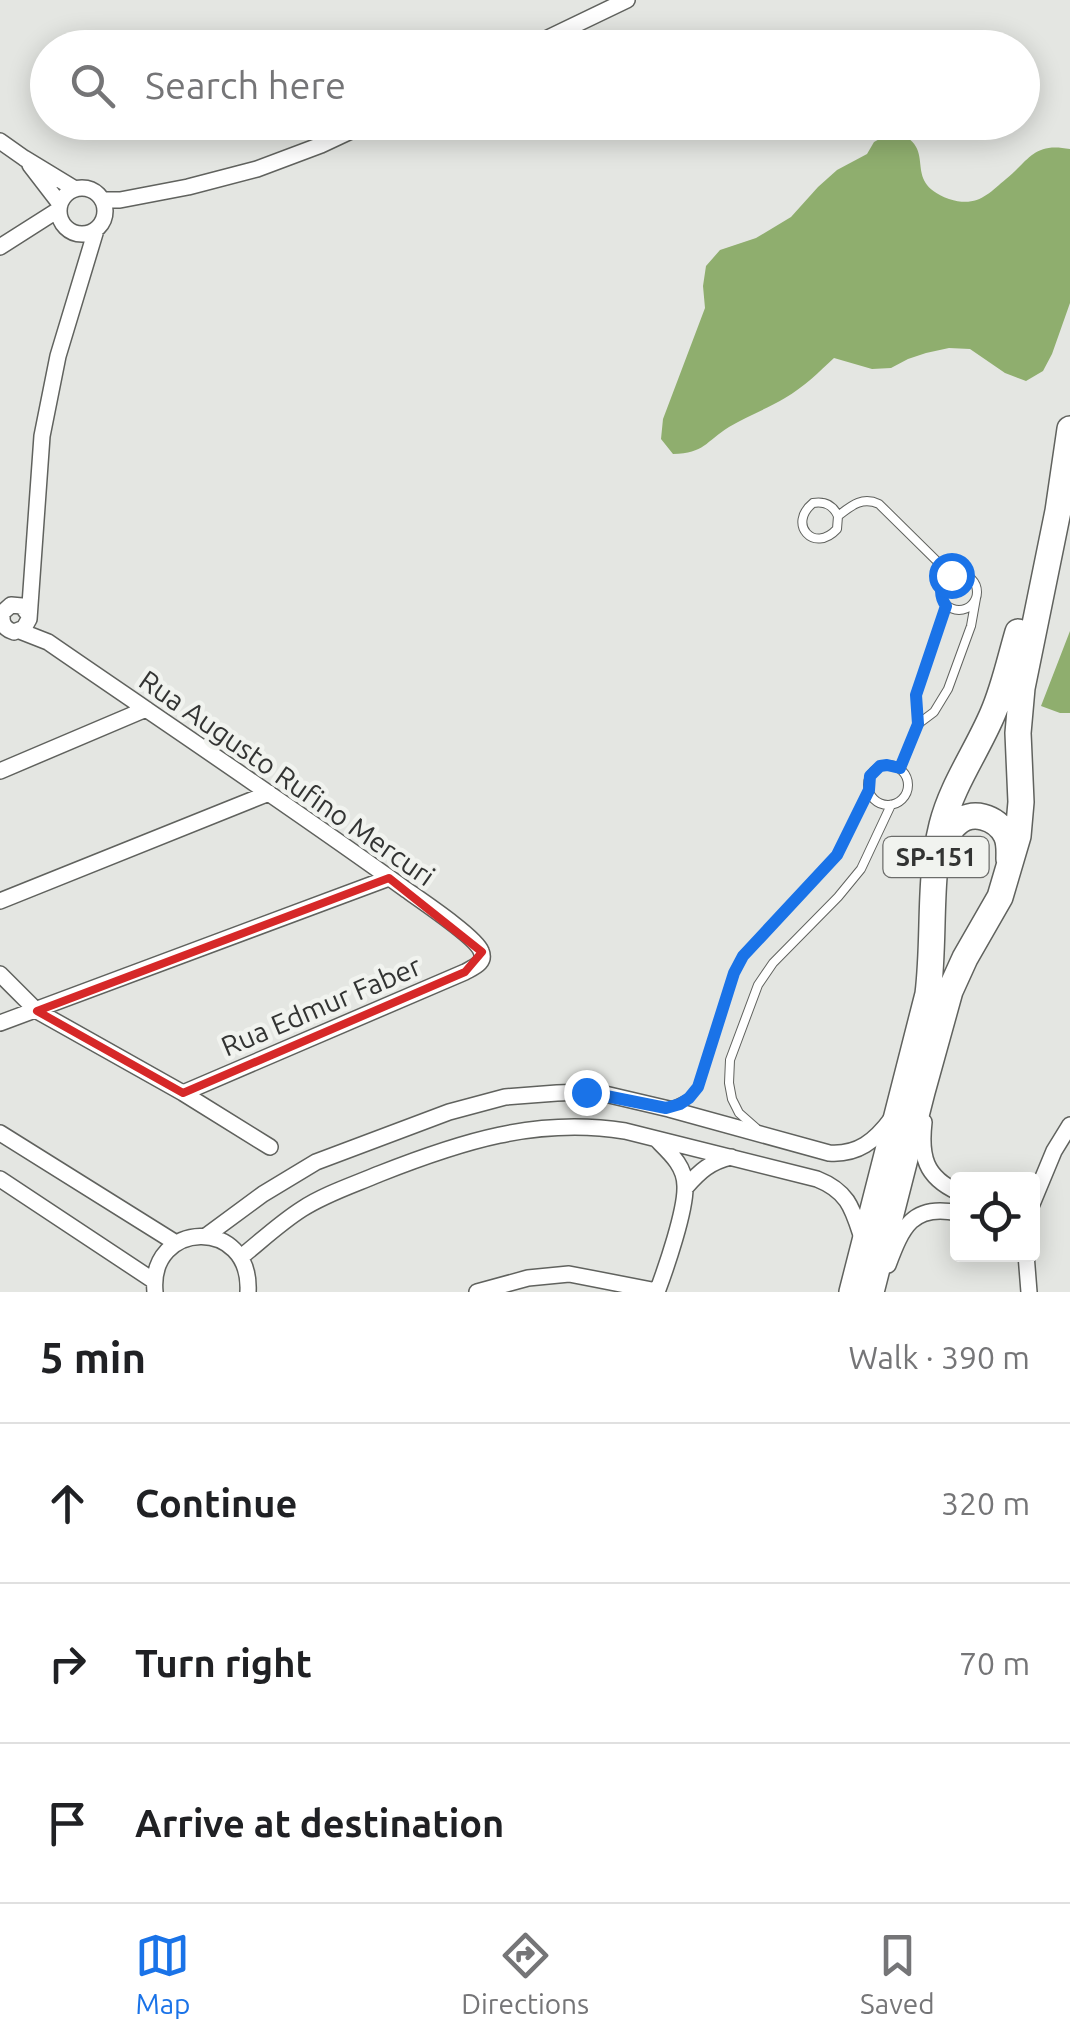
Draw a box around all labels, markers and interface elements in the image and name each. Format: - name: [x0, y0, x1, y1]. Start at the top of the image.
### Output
- search box: [30, 30, 1040, 140]
- icon: search: [65, 58, 120, 113]
- text: Search here: [145, 64, 346, 106]
- route start: [929, 553, 975, 599]
- street label: Rua Augusto Rufino Mercuri: [134, 664, 441, 891]
- road number: SP-151: [884, 837, 988, 877]
- street label: Rua Edmur Faber: [216, 949, 426, 1062]
- route end: [564, 1070, 610, 1116]
- map controls: [950, 1172, 1040, 1262]
- button: locate: [950, 1172, 1040, 1262]
- text: 5 min: [40, 1334, 146, 1381]
- text: Walk · 390 m: [848, 1339, 1030, 1375]
- icon: ahead: [40, 1476, 95, 1531]
- text: Continue: [135, 1482, 297, 1524]
- text: 320 m: [941, 1485, 1030, 1521]
- icon: right: [40, 1636, 95, 1691]
- text: Turn right: [135, 1642, 312, 1684]
- text: 70 m: [959, 1645, 1030, 1681]
- icon: arrive: [40, 1796, 95, 1851]
- text: Arrive at destination: [135, 1802, 504, 1844]
- tab: Map: [135, 1928, 191, 2019]
- tab: Directions: [461, 1928, 589, 2019]
- tab: Saved: [860, 1928, 935, 2019]

